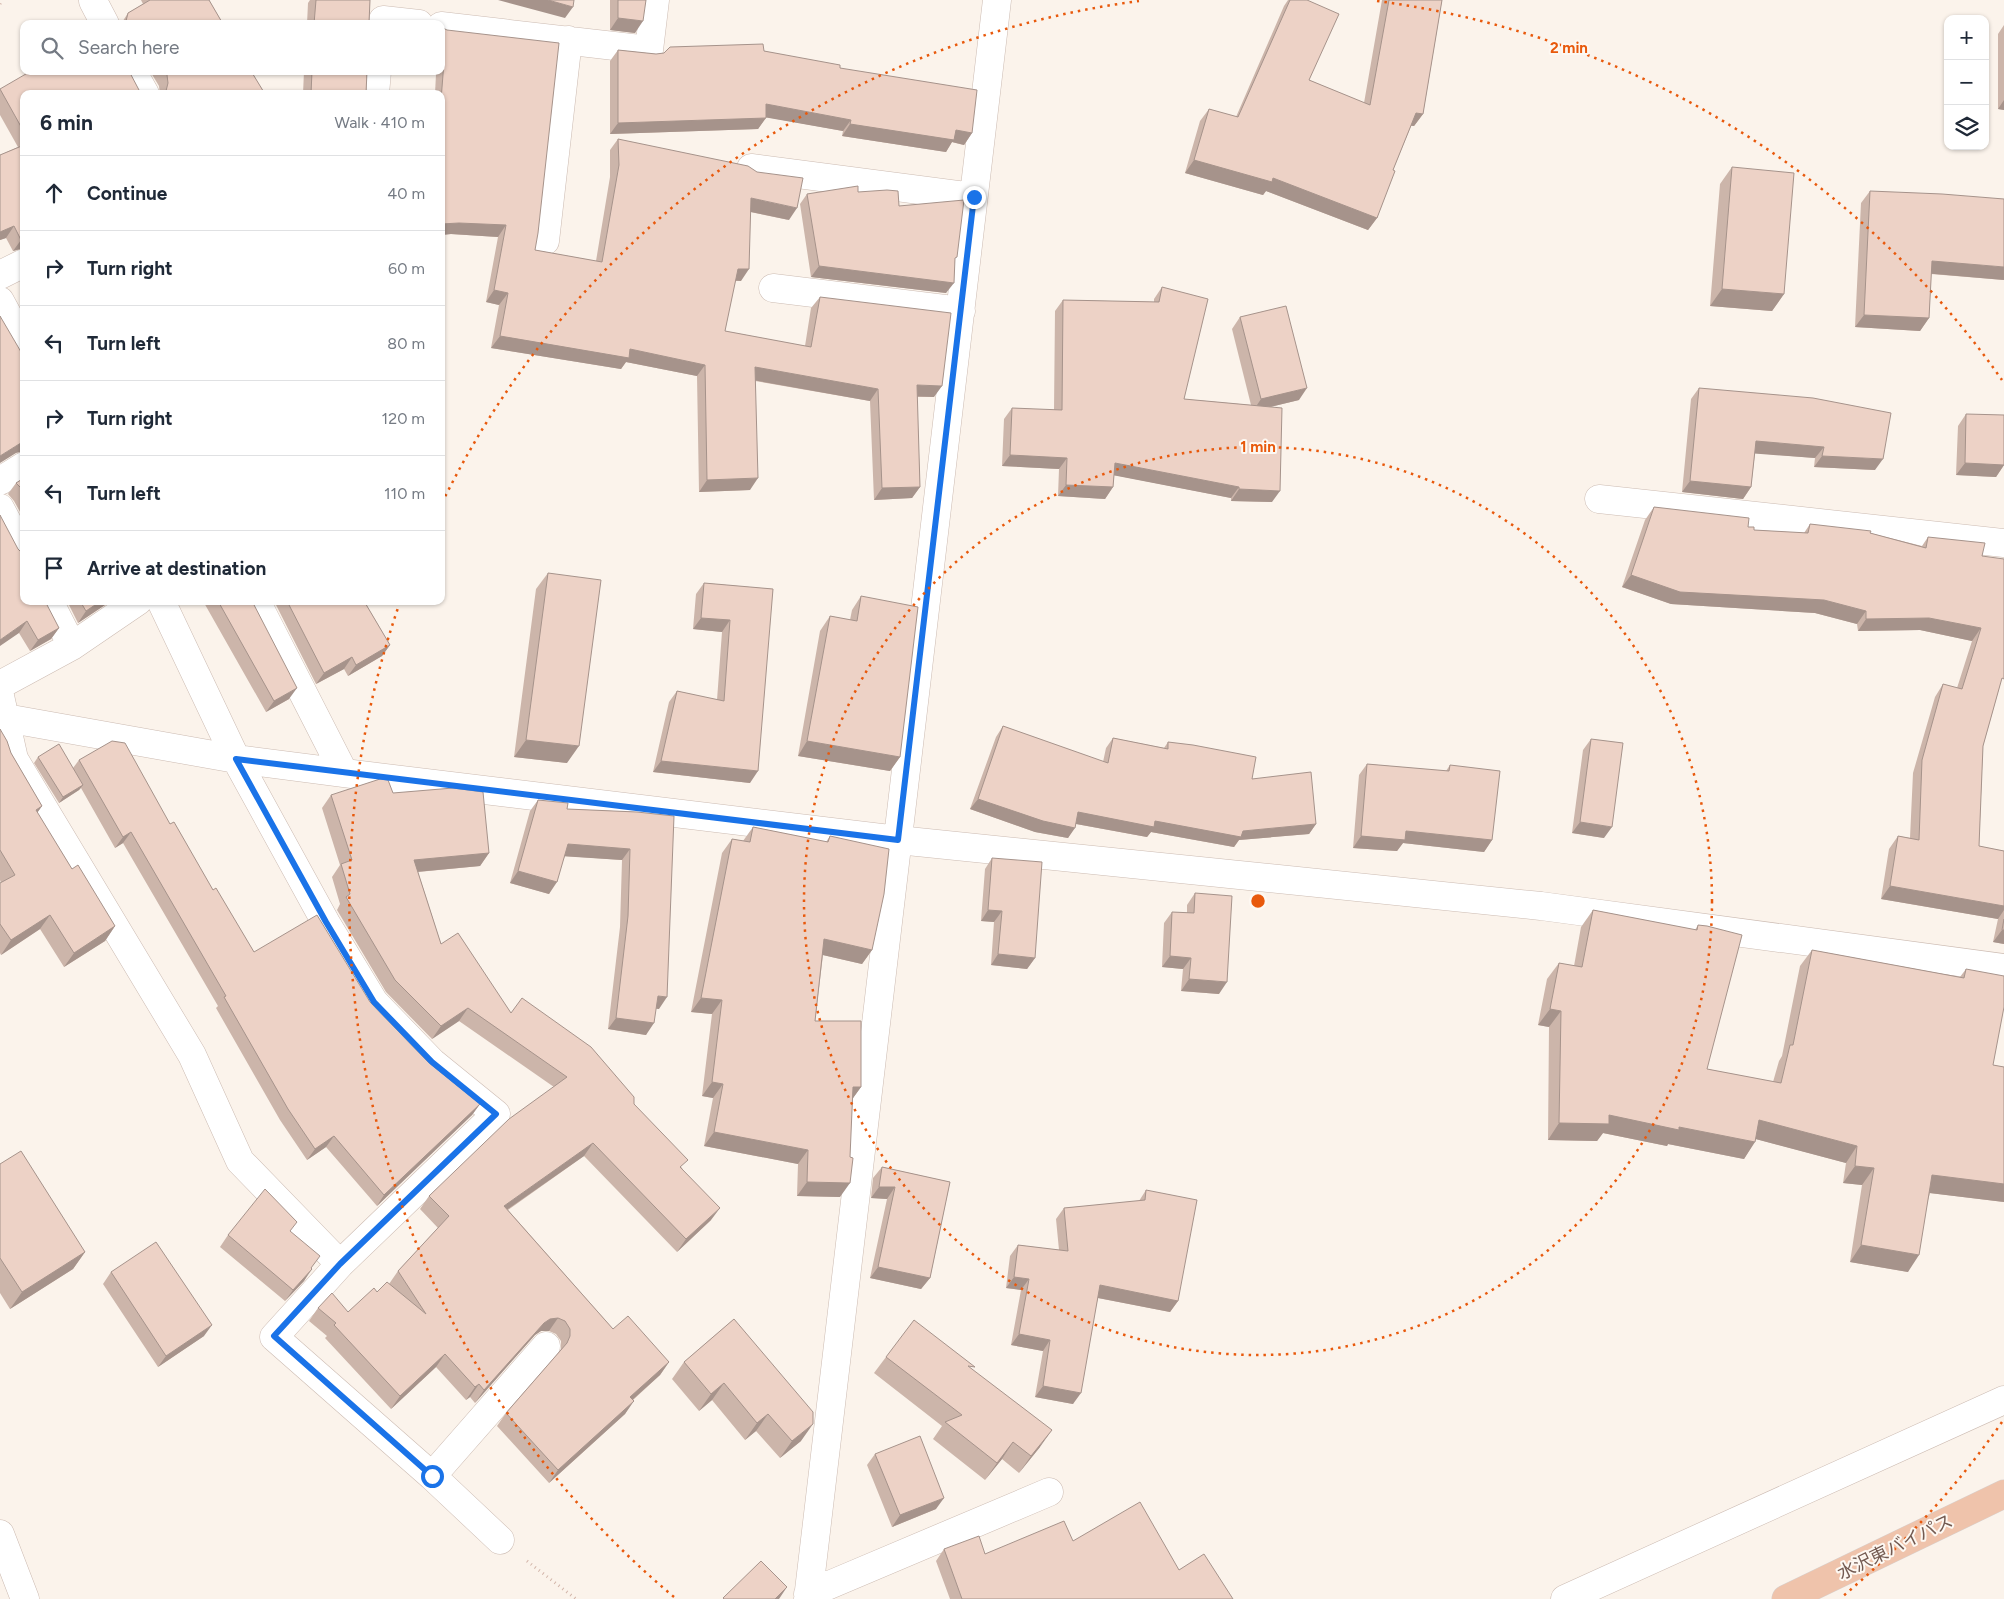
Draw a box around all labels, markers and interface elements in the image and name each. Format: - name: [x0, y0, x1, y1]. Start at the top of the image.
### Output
- map controls: [1944, 15, 1989, 150]
- button: +: [1944, 15, 1989, 60]
- search box: [20, 20, 445, 75]
- icon: search: [38, 34, 66, 62]
- text: Search here: [78, 36, 180, 59]
- text: 2 min: [1550, 39, 1588, 57]
- button: −: [1944, 60, 1989, 105]
- button: layers: [1944, 105, 1989, 150]
- text: 6 min: [40, 110, 93, 135]
- text: Walk · 410 m: [335, 113, 425, 132]
- icon: ahead: [40, 179, 68, 207]
- text: Continue: [87, 182, 167, 205]
- text: 40 m: [387, 184, 425, 203]
- route end: [963, 186, 986, 209]
- icon: right: [40, 254, 68, 282]
- text: Turn right: [87, 257, 173, 280]
- text: 60 m: [388, 259, 425, 278]
- icon: left: [40, 329, 68, 357]
- text: Turn left: [87, 332, 161, 355]
- text: 80 m: [387, 334, 425, 353]
- icon: right: [40, 404, 68, 432]
- text: Turn right: [87, 407, 173, 430]
- text: 120 m: [382, 409, 425, 428]
- text: 1 min: [1240, 438, 1276, 456]
- icon: left: [40, 479, 68, 507]
- text: Turn left: [87, 482, 161, 505]
- text: 110 m: [384, 484, 425, 503]
- icon: arrive: [40, 554, 68, 582]
- text: Arrive at destination: [87, 557, 266, 580]
- centre of rings: [1249, 892, 1267, 910]
- route start: [421, 1465, 444, 1488]
- street label: 水沢東バイパス: [1834, 1510, 1956, 1584]

